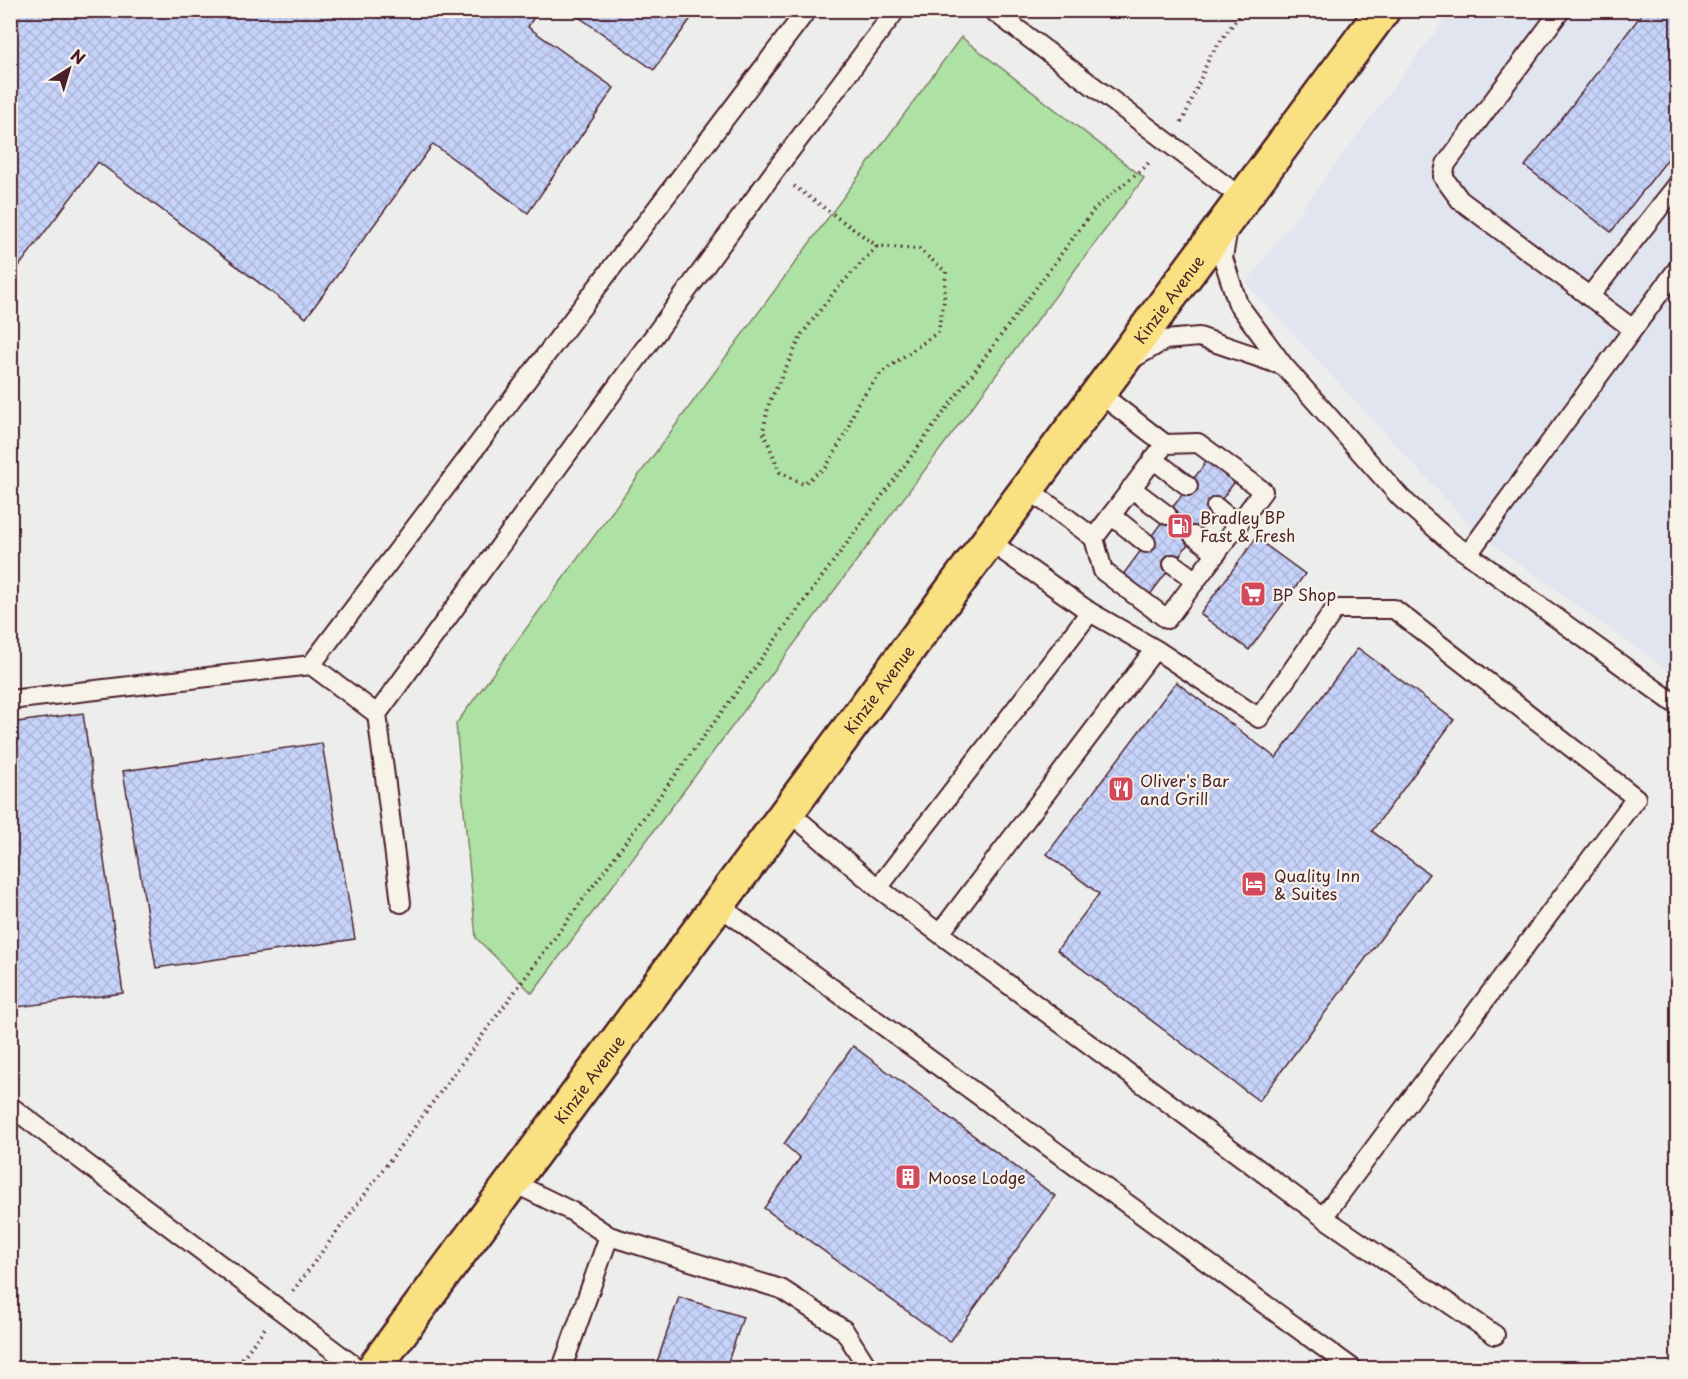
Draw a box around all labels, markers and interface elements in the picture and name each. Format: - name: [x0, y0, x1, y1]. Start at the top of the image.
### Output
- north arrow: [39, 39, 99, 99]
- text: N: [66, 43, 91, 70]
- street label: Kinzie Avenue: [1127, 249, 1210, 348]
- place label: Bradley BP Fast & Fresh: [1200, 505, 1295, 547]
- fuel station icon: Bradley BP Fast & Fresh: [1165, 511, 1195, 541]
- supermarket icon: BP Shop: [1238, 579, 1268, 609]
- place label: BP Shop: [1272, 582, 1336, 606]
- street label: Kinzie Avenue: [838, 639, 920, 738]
- place label: Oliver's Bar and Grill: [1140, 768, 1230, 810]
- restaurant icon: Oliver's Bar and Grill: [1106, 774, 1136, 804]
- place label: Quality Inn & Suites: [1274, 863, 1360, 905]
- hotel icon: Quality Inn & Suites: [1239, 869, 1269, 899]
- street label: Kinzie Avenue: [548, 1030, 630, 1128]
- building icon: Moose Lodge: [893, 1162, 923, 1192]
- place label: Moose Lodge: [928, 1165, 1026, 1189]

